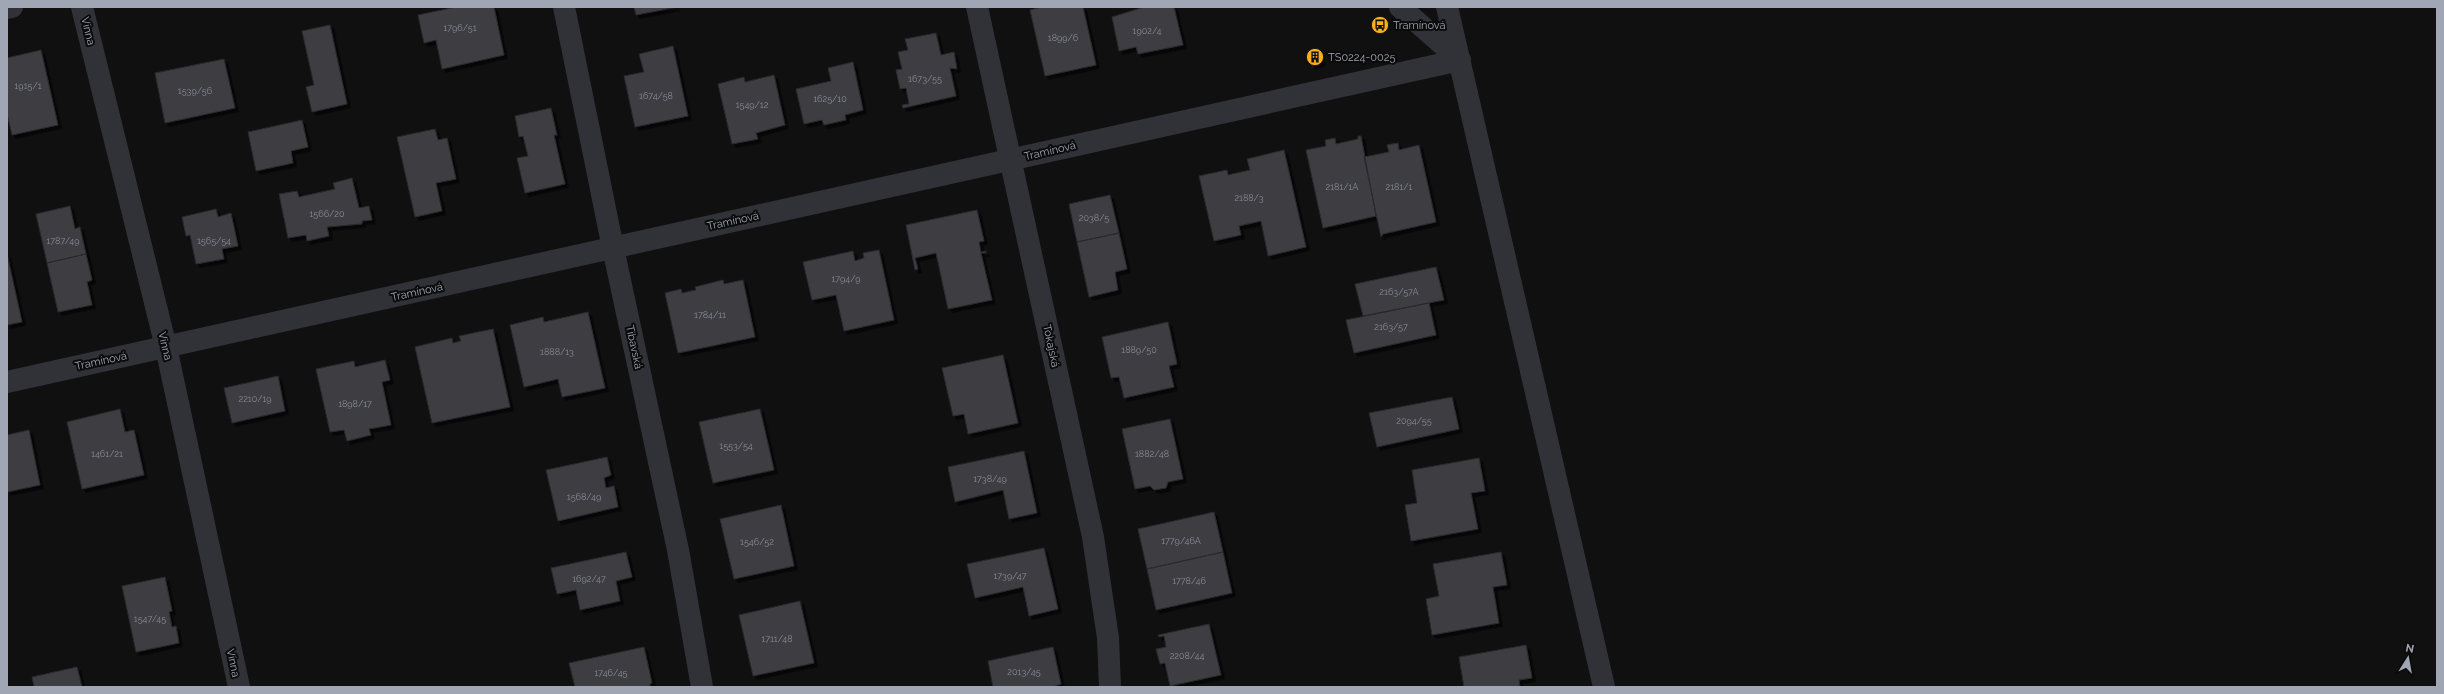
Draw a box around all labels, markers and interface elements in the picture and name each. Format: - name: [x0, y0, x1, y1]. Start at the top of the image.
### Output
- bus stop icon: Tramínová: [1370, 15, 1390, 35]
- street label: Vínna: [78, 16, 98, 46]
- place label: Tramínová: [1393, 19, 1446, 32]
- house number: 1796/51: [443, 23, 477, 33]
- house number: 1902/4: [1133, 26, 1162, 36]
- house number: 1899/6: [1048, 33, 1079, 43]
- building icon: TS0224-0025: [1305, 47, 1325, 67]
- place label: TS0224-0025: [1328, 51, 1395, 64]
- house number: 1673/55: [908, 74, 942, 84]
- house number: 1915/1: [15, 81, 42, 91]
- house number: 1539/56: [178, 86, 213, 96]
- house number: 1674/58: [639, 91, 673, 101]
- house number: 1625/10: [813, 94, 847, 104]
- house number: 1549/12: [736, 100, 769, 110]
- street label: Tramínová: [1023, 139, 1077, 163]
- house number: 2181/1A: [1326, 182, 1358, 192]
- house number: 2181/1: [1386, 182, 1413, 192]
- house number: 2188/3: [1234, 193, 1264, 203]
- house number: 1566/20: [309, 209, 345, 219]
- street label: Tramínová: [706, 209, 760, 233]
- house number: 2038/5: [1079, 213, 1109, 223]
- house number: 1787/49: [46, 236, 80, 246]
- house number: 1565/54: [197, 236, 231, 246]
- house number: 1794/9: [831, 274, 861, 284]
- street label: Tramínová: [390, 280, 444, 304]
- house number: 2163/57A: [1379, 287, 1419, 297]
- house number: 1784/11: [694, 310, 726, 320]
- house number: 2163/57: [1374, 322, 1408, 332]
- street label: Tokajská: [1040, 323, 1062, 369]
- street label: Tibavská: [623, 324, 645, 370]
- street label: Vínna: [155, 331, 175, 361]
- house number: 1889/50: [1121, 345, 1157, 355]
- house number: 1888/13: [540, 347, 574, 357]
- street label: Tramínová: [74, 349, 128, 373]
- house number: 2210/19: [238, 394, 272, 404]
- house number: 1898/17: [338, 399, 372, 409]
- house number: 2094/55: [1396, 416, 1432, 426]
- house number: 1553/54: [719, 441, 753, 451]
- house number: 1461/21: [91, 449, 123, 459]
- house number: 1882/48: [1135, 449, 1169, 459]
- house number: 1738/49: [973, 474, 1007, 484]
- house number: 1568/49: [567, 492, 601, 502]
- house number: 1779/46A: [1161, 536, 1201, 546]
- house number: 1546/52: [740, 537, 774, 547]
- house number: 1739/47: [994, 571, 1027, 581]
- house number: 1692/47: [572, 574, 606, 584]
- house number: 1778/46: [1172, 576, 1206, 586]
- house number: 1547/45: [134, 614, 166, 624]
- house number: 1711/48: [761, 634, 793, 644]
- north arrow: [2388, 638, 2428, 678]
- text: N: [2404, 641, 2415, 656]
- street label: Vínna: [224, 648, 242, 678]
- house number: 2208/44: [1170, 651, 1204, 661]
- house number: 2013/45: [1007, 667, 1041, 677]
- house number: 1746/45: [595, 668, 628, 678]

